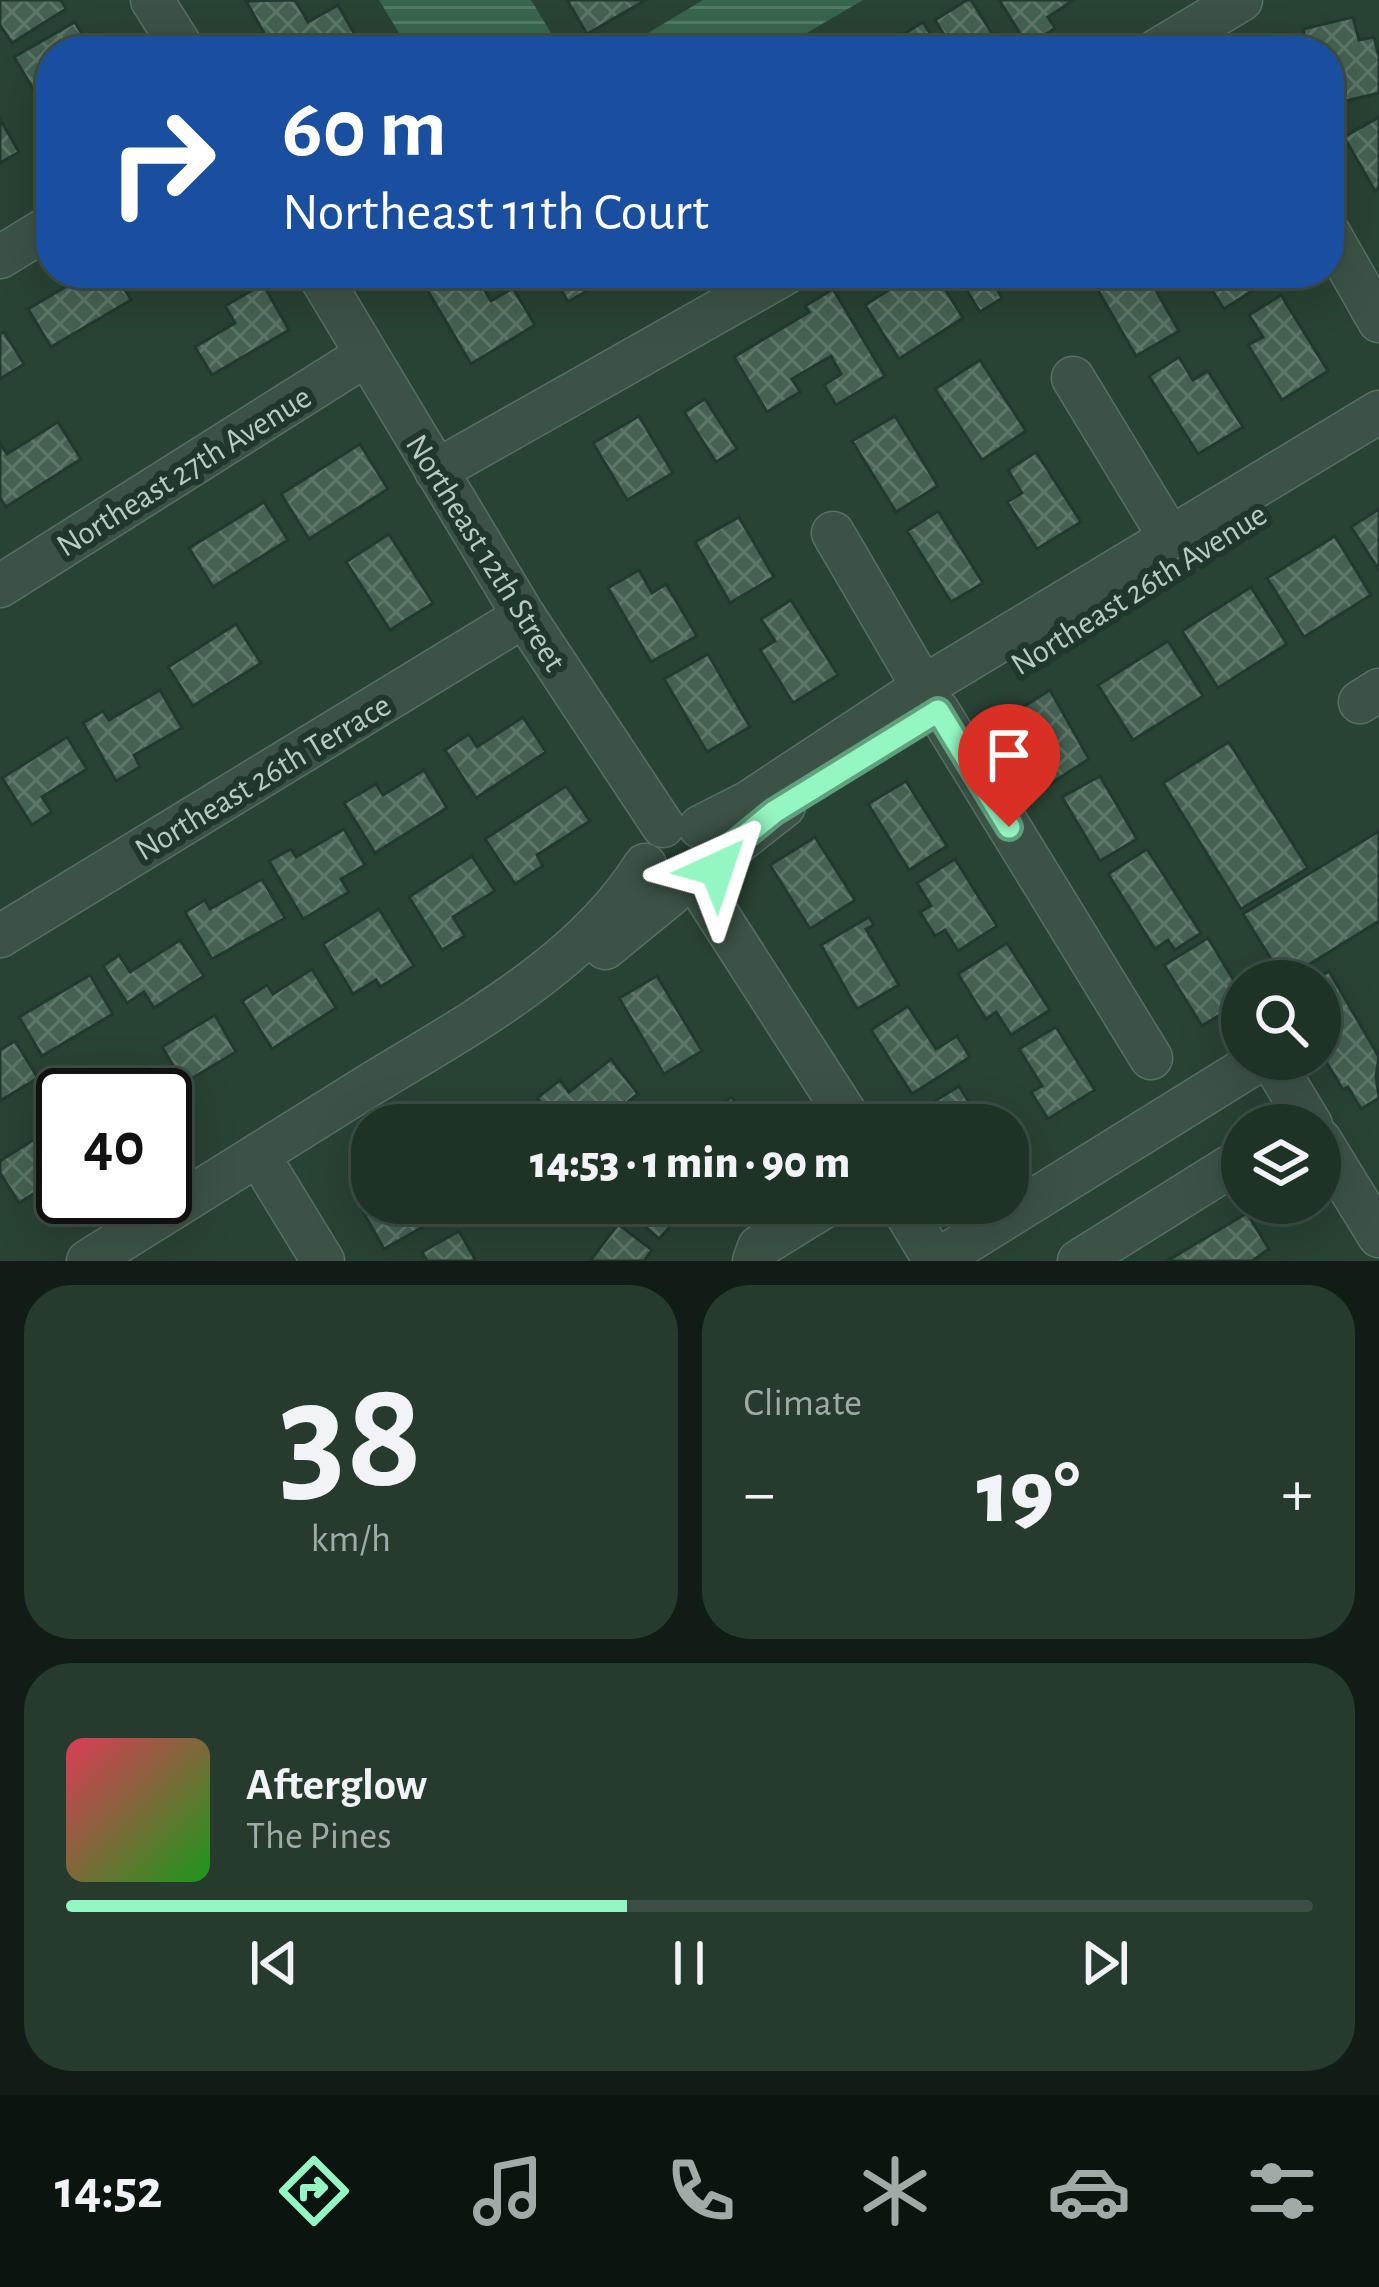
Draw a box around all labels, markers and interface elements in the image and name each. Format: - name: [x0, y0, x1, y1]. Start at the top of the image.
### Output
- icon: right: [84, 84, 240, 240]
- text: 60 m: [282, 88, 447, 172]
- text: Northeast 11th Court: [282, 186, 709, 240]
- street label: Northeast 27th Avenue: [51, 381, 317, 564]
- street label: Northeast 12th Street: [399, 429, 571, 678]
- street label: Northeast 26th Avenue: [1006, 498, 1273, 682]
- street label: Northeast 26th Terrace: [130, 689, 397, 867]
- pin: [958, 704, 1060, 827]
- icon: arrive: [976, 722, 1042, 788]
- position arrow: [654, 806, 780, 932]
- map controls: [1221, 960, 1341, 1224]
- button: search: [1221, 960, 1341, 1080]
- speed limit sign: 40: [36, 1068, 192, 1224]
- button: layers: [1221, 1104, 1341, 1224]
- text: 14:53 · 1 min · 90 m: [530, 1141, 850, 1186]
- text: 38: [279, 1360, 423, 1516]
- text: Climate: [744, 1384, 862, 1423]
- text: 19°: [977, 1449, 1080, 1539]
- text: −: [744, 1461, 775, 1527]
- text: +: [1281, 1461, 1313, 1527]
- text: km/h: [311, 1520, 391, 1559]
- text: Afterglow: [246, 1763, 427, 1808]
- text: The Pines: [246, 1817, 392, 1856]
- icon: previous: [241, 1930, 307, 1996]
- icon: pause: [656, 1930, 722, 1996]
- icon: next: [1072, 1930, 1138, 1996]
- icon: directions: [272, 2149, 356, 2233]
- icon: music: [466, 2149, 550, 2233]
- icon: phone: [659, 2149, 743, 2233]
- icon: climate: [853, 2149, 937, 2233]
- icon: car: [1047, 2149, 1131, 2233]
- icon: filters: [1240, 2149, 1324, 2233]
- text: 14:52: [55, 2164, 163, 2218]

